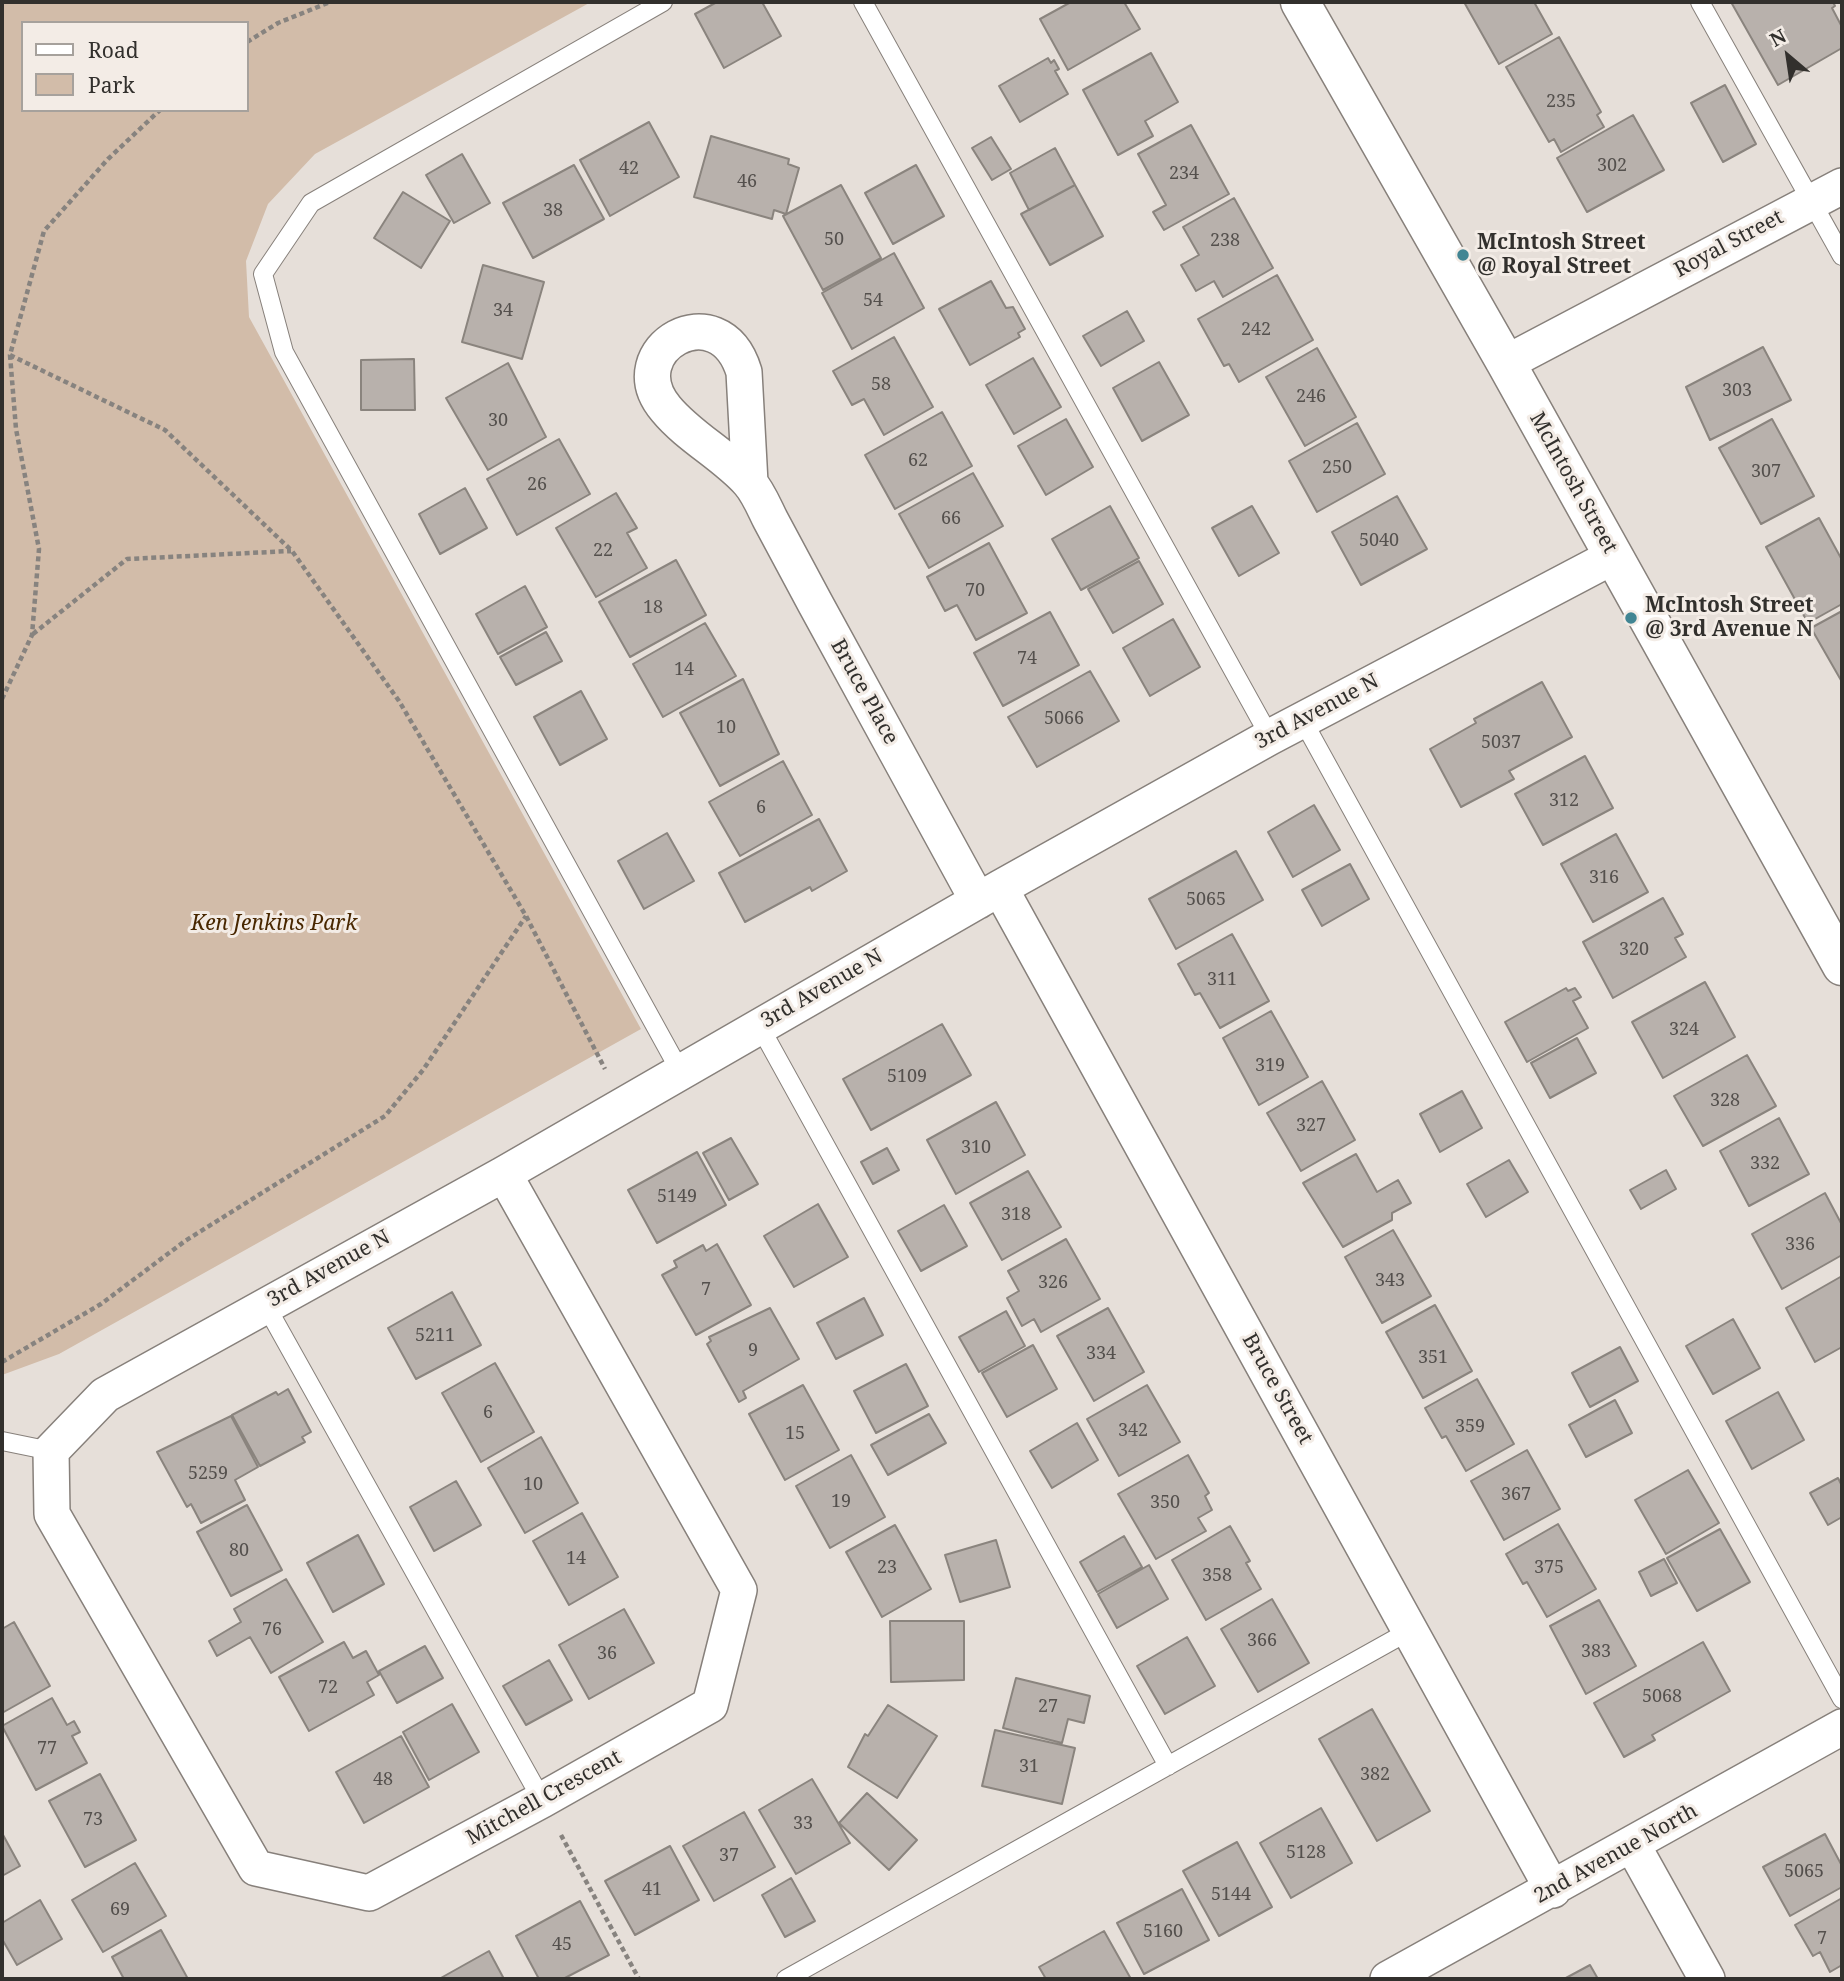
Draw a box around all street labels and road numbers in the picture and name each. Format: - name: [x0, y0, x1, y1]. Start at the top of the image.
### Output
- street label: Royal Street: [1670, 205, 1788, 283]
- street label: McIntosh Street: [1524, 408, 1622, 558]
- street label: Bruce Place: [825, 635, 903, 749]
- street label: 3rd Avenue N: [1251, 669, 1383, 755]
- street label: 3rd Avenue N: [757, 944, 887, 1034]
- street label: 3rd Avenue N: [263, 1225, 395, 1313]
- street label: Bruce Street: [1236, 1329, 1318, 1449]
- street label: Mitchell Crescent: [462, 1745, 626, 1851]
- street label: 2nd Avenue North: [1530, 1799, 1702, 1909]

